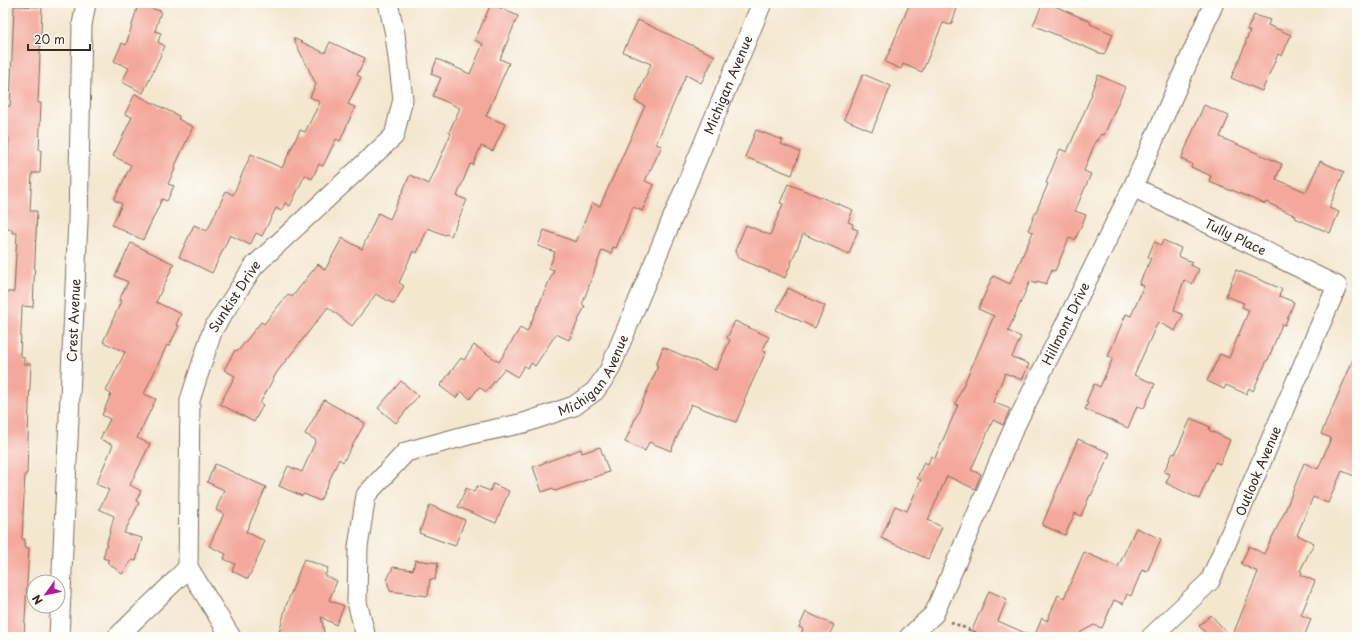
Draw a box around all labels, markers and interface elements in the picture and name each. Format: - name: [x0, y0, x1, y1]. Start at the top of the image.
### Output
- scale bar: [28, 26, 90, 52]
- text: 20 m: [34, 30, 65, 48]
- street label: Michigan Avenue: [699, 32, 757, 137]
- street label: Tully Place: [1202, 213, 1270, 259]
- street label: Sunkist Drive: [203, 255, 264, 336]
- street label: Crest Avenue: [62, 278, 84, 362]
- street label: Hillmont Drive: [1037, 279, 1094, 368]
- street label: Michigan Avenue: [555, 331, 632, 420]
- street label: Outlook Avenue: [1230, 423, 1285, 519]
- north arrow: [26, 574, 66, 614]
- text: N: [28, 591, 47, 608]

